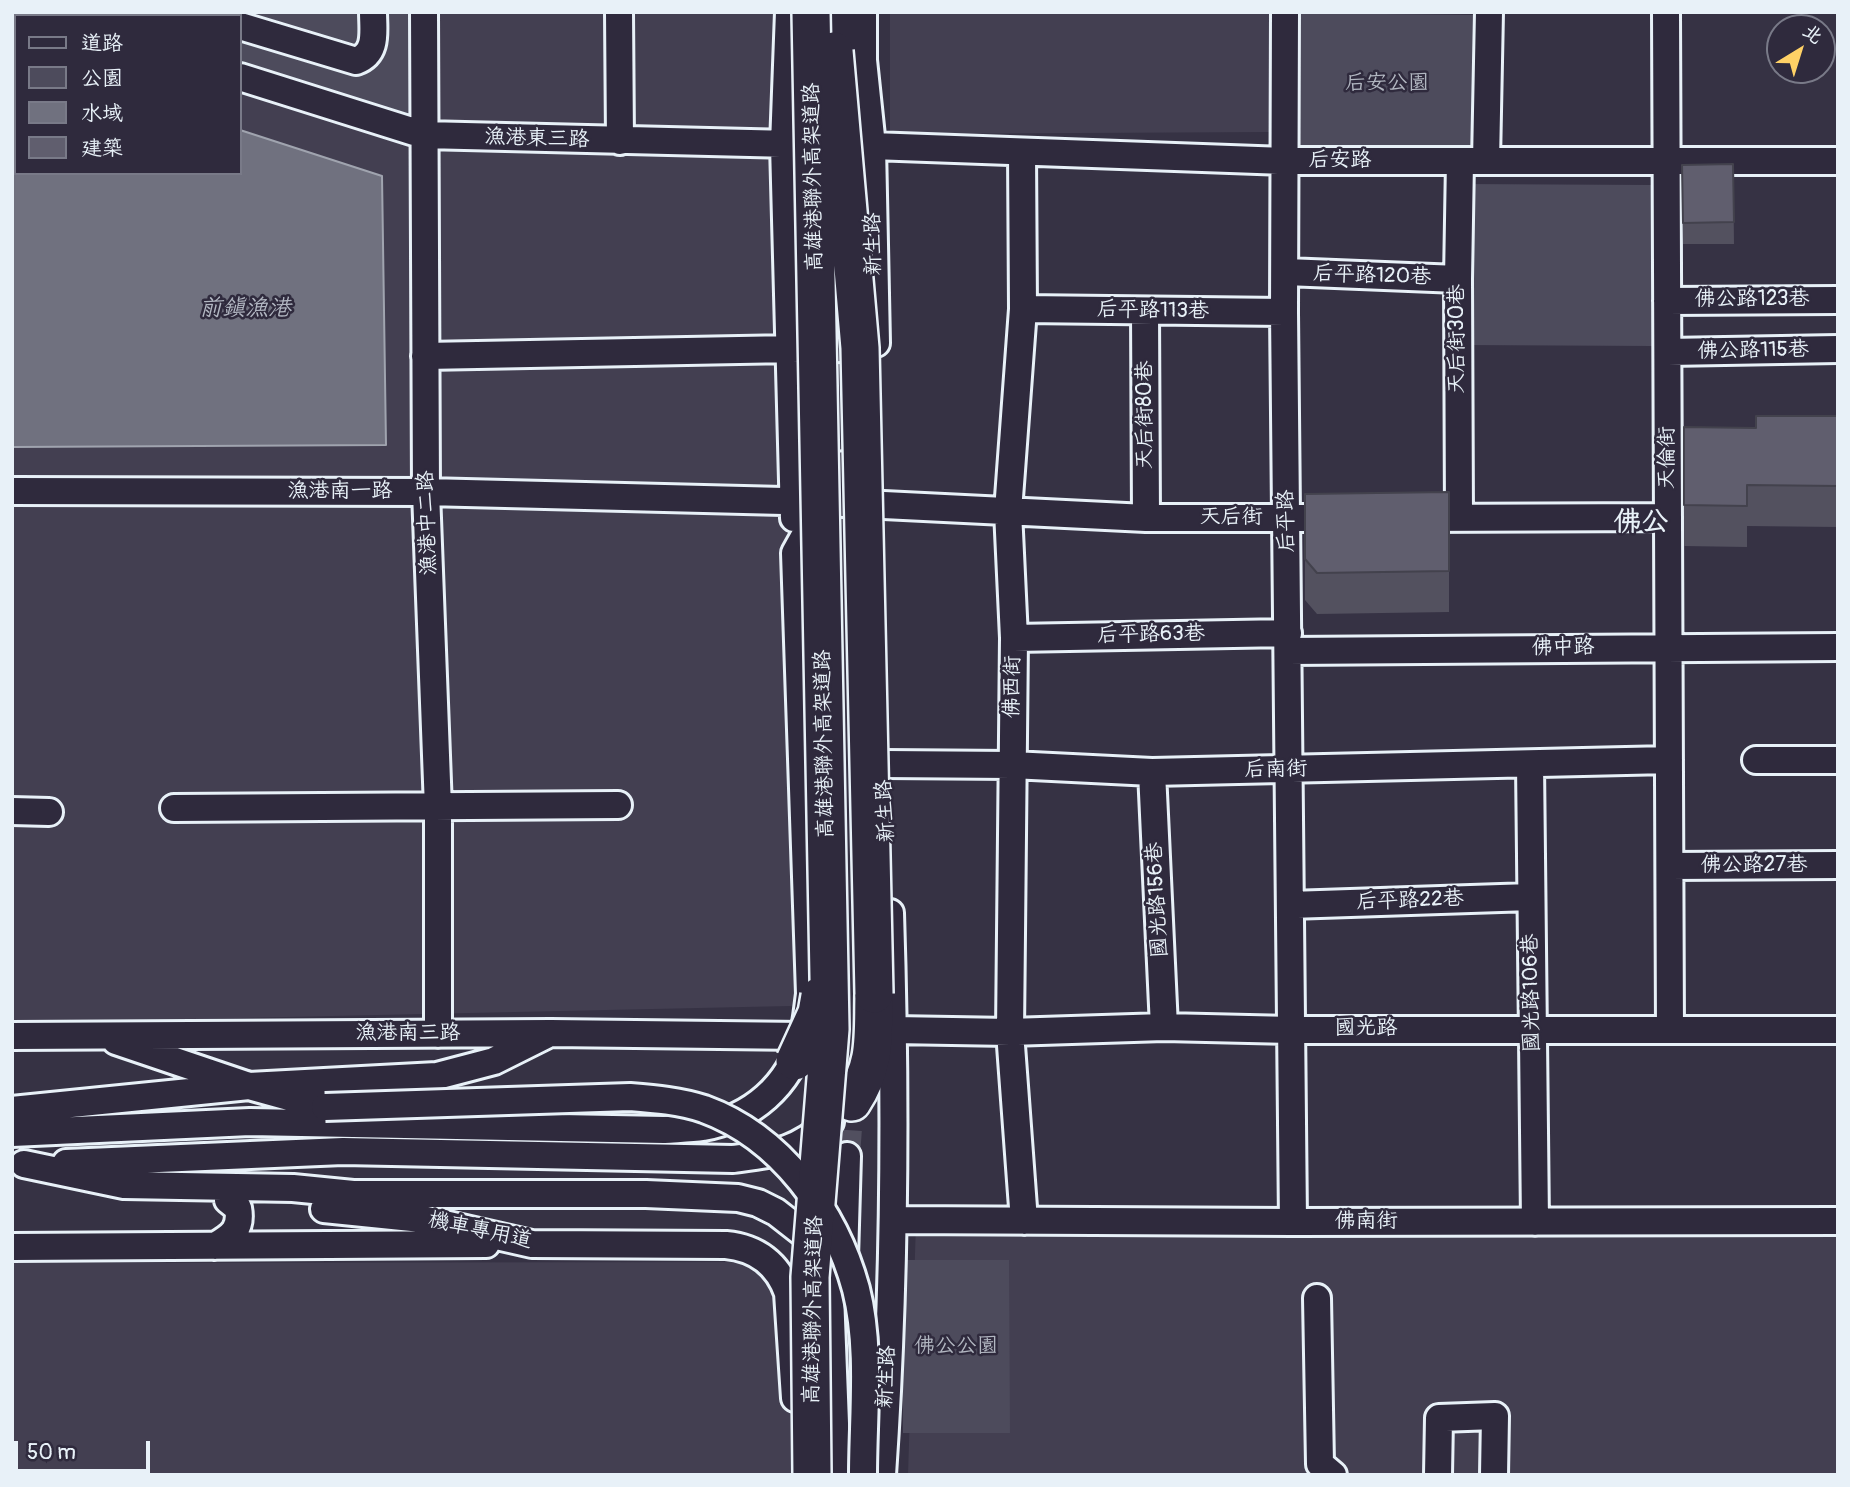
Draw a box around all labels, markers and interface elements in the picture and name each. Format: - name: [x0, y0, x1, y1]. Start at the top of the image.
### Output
- legend: [14, 14, 242, 175]
- north arrow: [1766, 14, 1836, 84]
- text: 北: [1798, 19, 1828, 49]
- text: 道路: [81, 30, 123, 57]
- text: 公園: [81, 65, 123, 92]
- park label: 后安公園: [1345, 71, 1429, 97]
- street label: 高雄港聯外高架道路: [800, 82, 828, 272]
- text: 水域: [81, 100, 123, 127]
- street label: 漁港東三路: [484, 125, 590, 153]
- text: 建築: [81, 135, 123, 162]
- street label: 后安路: [1309, 148, 1371, 174]
- street label: 新生路: [861, 212, 887, 276]
- street label: 后平路120巷: [1312, 261, 1432, 291]
- street label: 天后街30巷: [1445, 284, 1471, 394]
- street label: 佛公路123巷: [1694, 287, 1810, 313]
- water label: 前鎮漁港: [199, 295, 291, 323]
- street label: 后平路113巷: [1097, 297, 1209, 325]
- street label: 佛公路115巷: [1697, 337, 1809, 365]
- street label: 天后街80巷: [1133, 361, 1159, 469]
- street label: 天倫街: [1655, 427, 1681, 489]
- street label: 漁港中二路: [414, 470, 442, 576]
- street label: 漁港南一路: [288, 479, 392, 505]
- street label: 后平路: [1274, 489, 1300, 553]
- street label: 天后街: [1200, 505, 1262, 531]
- district label: 佛公: [1613, 506, 1669, 540]
- street label: 后平路63巷: [1097, 621, 1205, 649]
- street label: 佛中路: [1531, 635, 1595, 661]
- street label: 高雄港聯外高架道路: [811, 649, 839, 839]
- street label: 佛西街: [1000, 655, 1026, 719]
- street label: 后南街: [1244, 757, 1308, 783]
- street label: 新生路: [872, 779, 900, 843]
- street label: 國光路156巷: [1142, 842, 1174, 958]
- street label: 佛公路27巷: [1701, 853, 1807, 879]
- street label: 后平路22巷: [1356, 887, 1464, 915]
- street label: 國光路106巷: [1518, 933, 1546, 1053]
- street label: 國光路: [1335, 1016, 1397, 1042]
- street label: 漁港南三路: [356, 1021, 460, 1047]
- street label: 機車專用道: [426, 1208, 534, 1254]
- street label: 佛南街: [1335, 1209, 1397, 1235]
- street label: 高雄港聯外高架道路: [800, 1215, 828, 1405]
- park label: 佛公公園: [914, 1334, 998, 1360]
- street label: 新生路: [873, 1345, 901, 1409]
- scale bar: [18, 1428, 154, 1472]
- text: 50 m: [27, 1439, 76, 1466]

